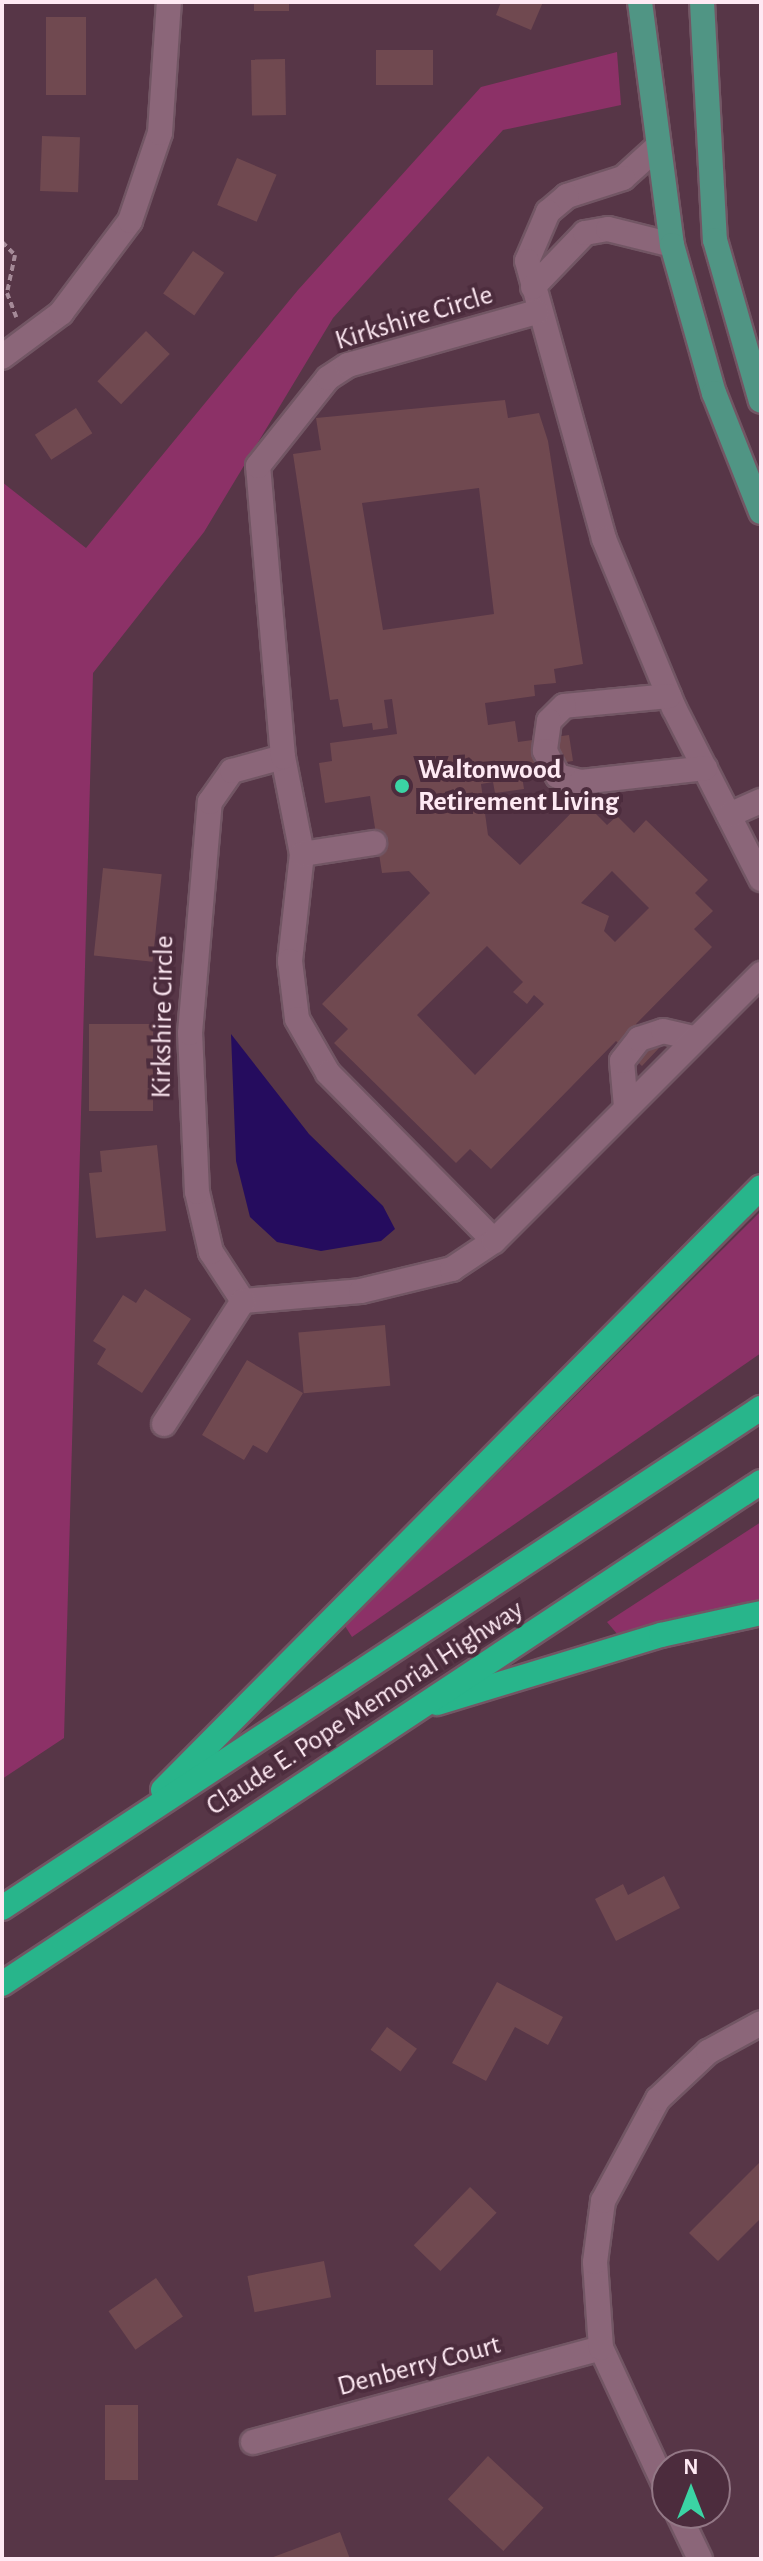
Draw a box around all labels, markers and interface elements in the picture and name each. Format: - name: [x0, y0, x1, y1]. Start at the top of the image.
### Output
- street label: Kirkshire Circle: [331, 278, 497, 358]
- place label: Waltonwood Retirement Living: [418, 753, 619, 819]
- marker: Waltonwood Retirement Living: [393, 777, 411, 795]
- street label: Kirkshire Circle: [145, 935, 181, 1099]
- street label: Claude E. Pope Memorial Highway: [200, 1593, 530, 1823]
- street label: Denberry Court: [334, 2328, 504, 2404]
- north arrow: [651, 2449, 731, 2529]
- text: N: [683, 2456, 699, 2478]

